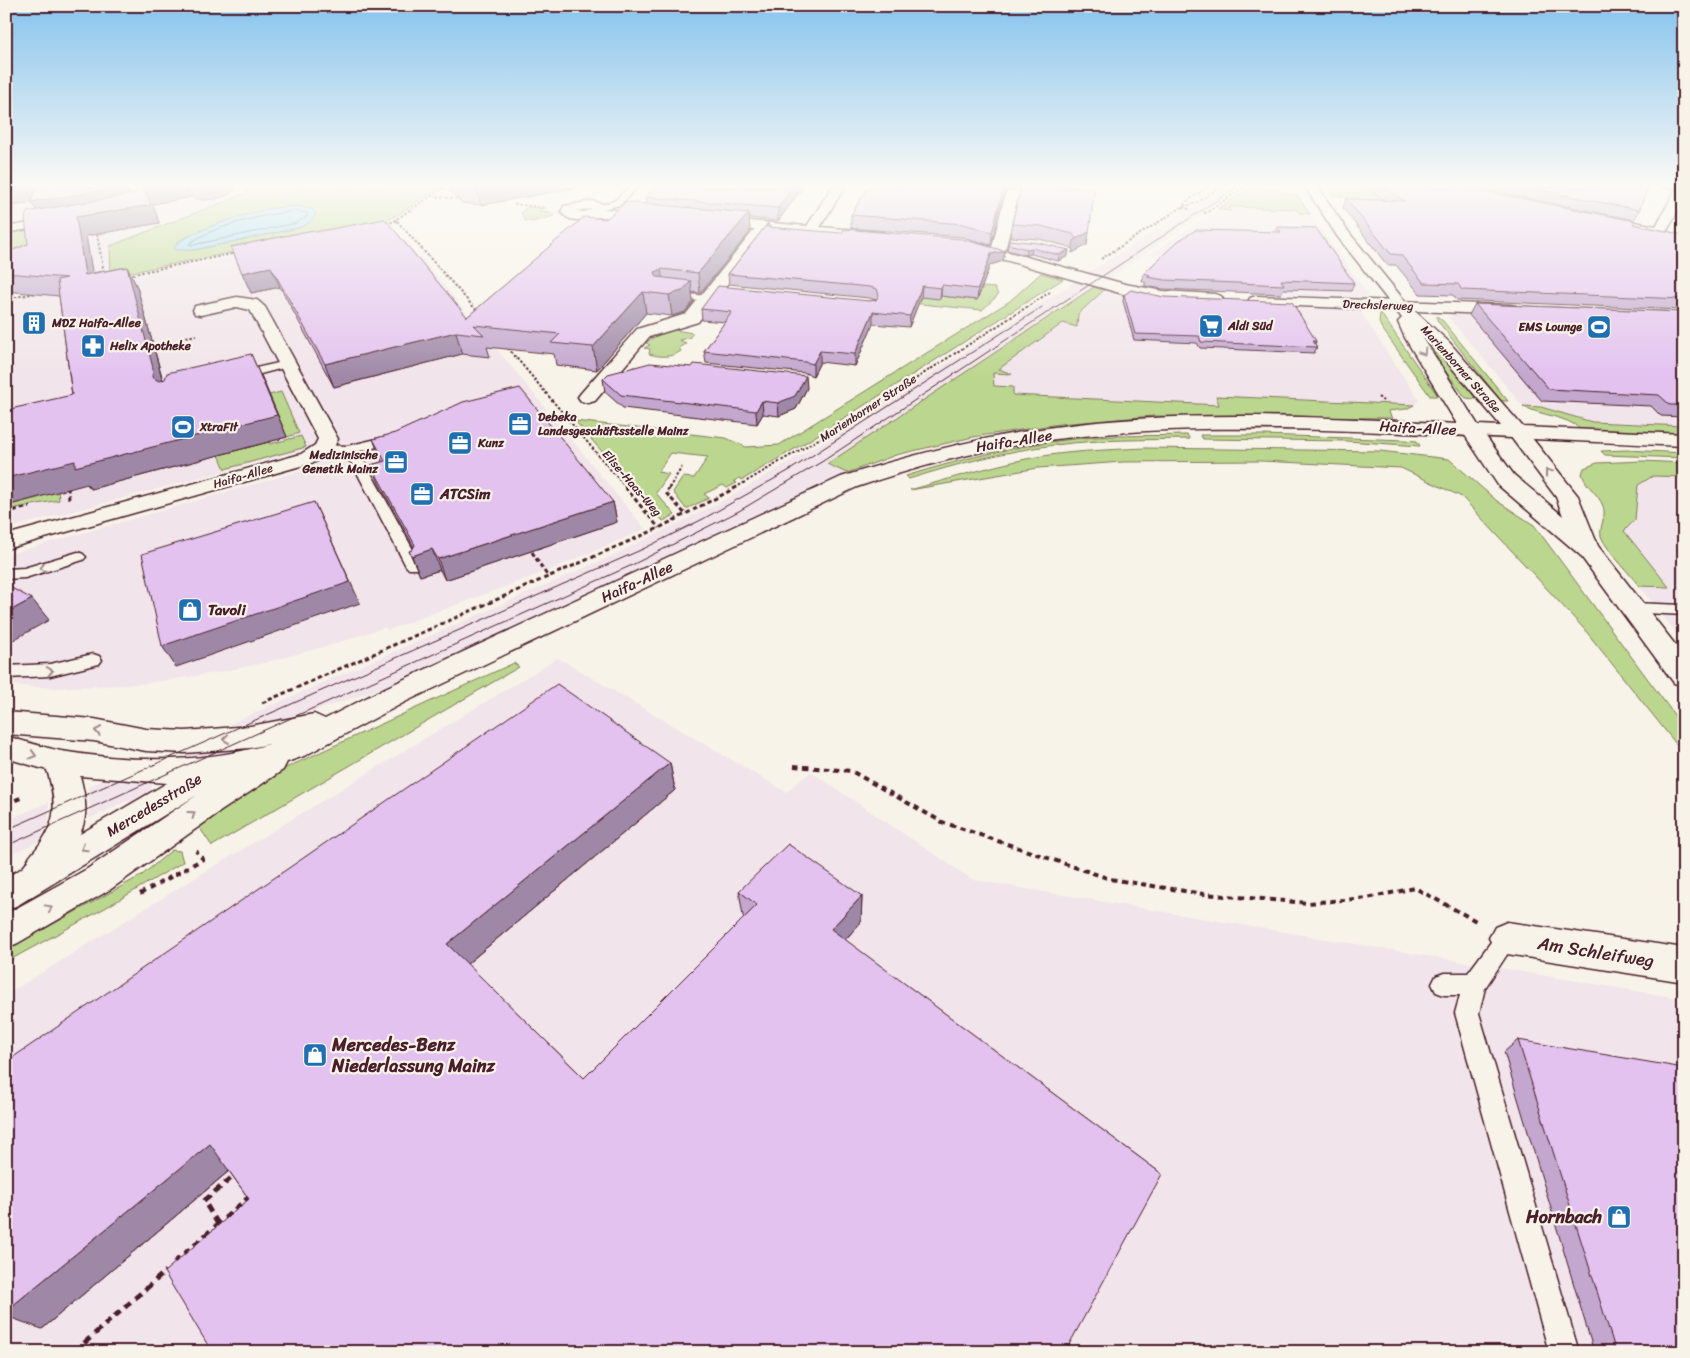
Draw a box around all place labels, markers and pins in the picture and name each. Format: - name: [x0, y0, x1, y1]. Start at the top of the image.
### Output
- building icon: MDZ Haifa-Allee: [21, 310, 47, 336]
- place label: MDZ Haifa-Allee: [51, 312, 142, 334]
- supermarket icon: Aldi Süd: [1198, 313, 1224, 339]
- sports icon: EMS Lounge: [1586, 314, 1612, 340]
- place label: Aldi Süd: [1227, 315, 1274, 337]
- place label: EMS Lounge: [1519, 316, 1582, 338]
- pharmacy icon: Helix Apotheke: [80, 333, 106, 359]
- place label: Helix Apotheke: [109, 335, 192, 357]
- place label: Debeka Landesgeschäftsstelle Mainz: [538, 406, 690, 442]
- office icon: Debeka Landesgeschäftsstelle Mainz: [507, 411, 533, 437]
- sports icon: XtraFit: [170, 414, 196, 440]
- place label: XtraFit: [199, 416, 239, 438]
- office icon: Kunz: [447, 430, 473, 456]
- place label: Kunz: [477, 432, 505, 454]
- place label: Medizinische Genetik Mainz: [301, 444, 379, 480]
- office icon: Medizinische Genetik Mainz: [383, 449, 409, 475]
- office icon: ATCSim: [409, 481, 435, 507]
- place label: ATCSim: [439, 481, 491, 507]
- shop icon: Tavoli: [177, 597, 203, 623]
- place label: Tavoli: [208, 597, 246, 623]
- place label: Mercedes-Benz Niederlassung Mainz: [331, 1029, 496, 1082]
- shop icon: Mercedes-Benz Niederlassung Mainz: [302, 1042, 328, 1068]
- place label: Hornbach: [1525, 1201, 1603, 1233]
- shop icon: Hornbach: [1606, 1204, 1632, 1230]

